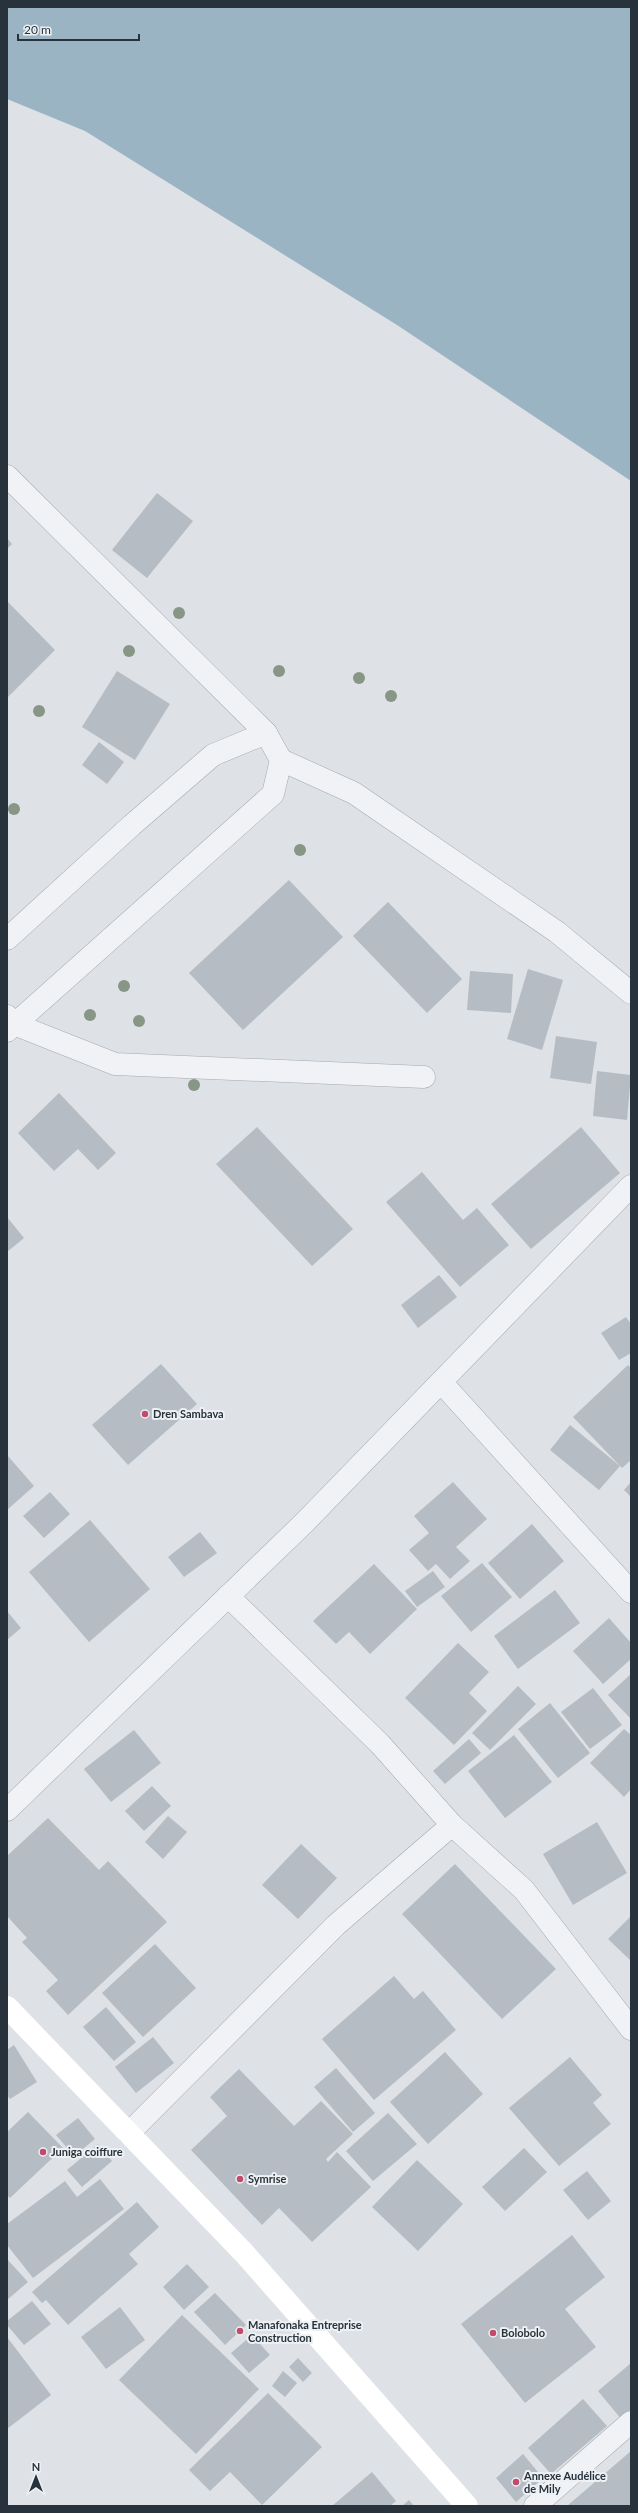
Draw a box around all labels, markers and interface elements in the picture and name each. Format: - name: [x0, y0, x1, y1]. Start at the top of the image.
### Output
- scale bar: [18, 16, 139, 42]
- text: 20 m: [24, 22, 51, 37]
- place label: Dren Sambava: [153, 1407, 224, 1420]
- marker: Dren Sambava: [140, 1409, 150, 1419]
- place label: Juniga coiffure: [51, 2145, 123, 2158]
- marker: Juniga coiffure: [38, 2147, 48, 2157]
- place label: Symrise: [248, 2172, 286, 2185]
- marker: Symrise: [235, 2174, 245, 2184]
- place label: Manafonaka Entreprise Construction: [248, 2318, 362, 2344]
- marker: Manafonaka Entreprise Construction: [235, 2326, 245, 2336]
- place label: Bolobolo: [501, 2326, 545, 2339]
- marker: Bolobolo: [488, 2328, 498, 2338]
- north arrow: [16, 2457, 56, 2497]
- text: N: [32, 2460, 40, 2473]
- place label: Annexe Audélice de Mily: [523, 2469, 606, 2495]
- marker: Annexe Audélice de Mily: [511, 2477, 521, 2487]

